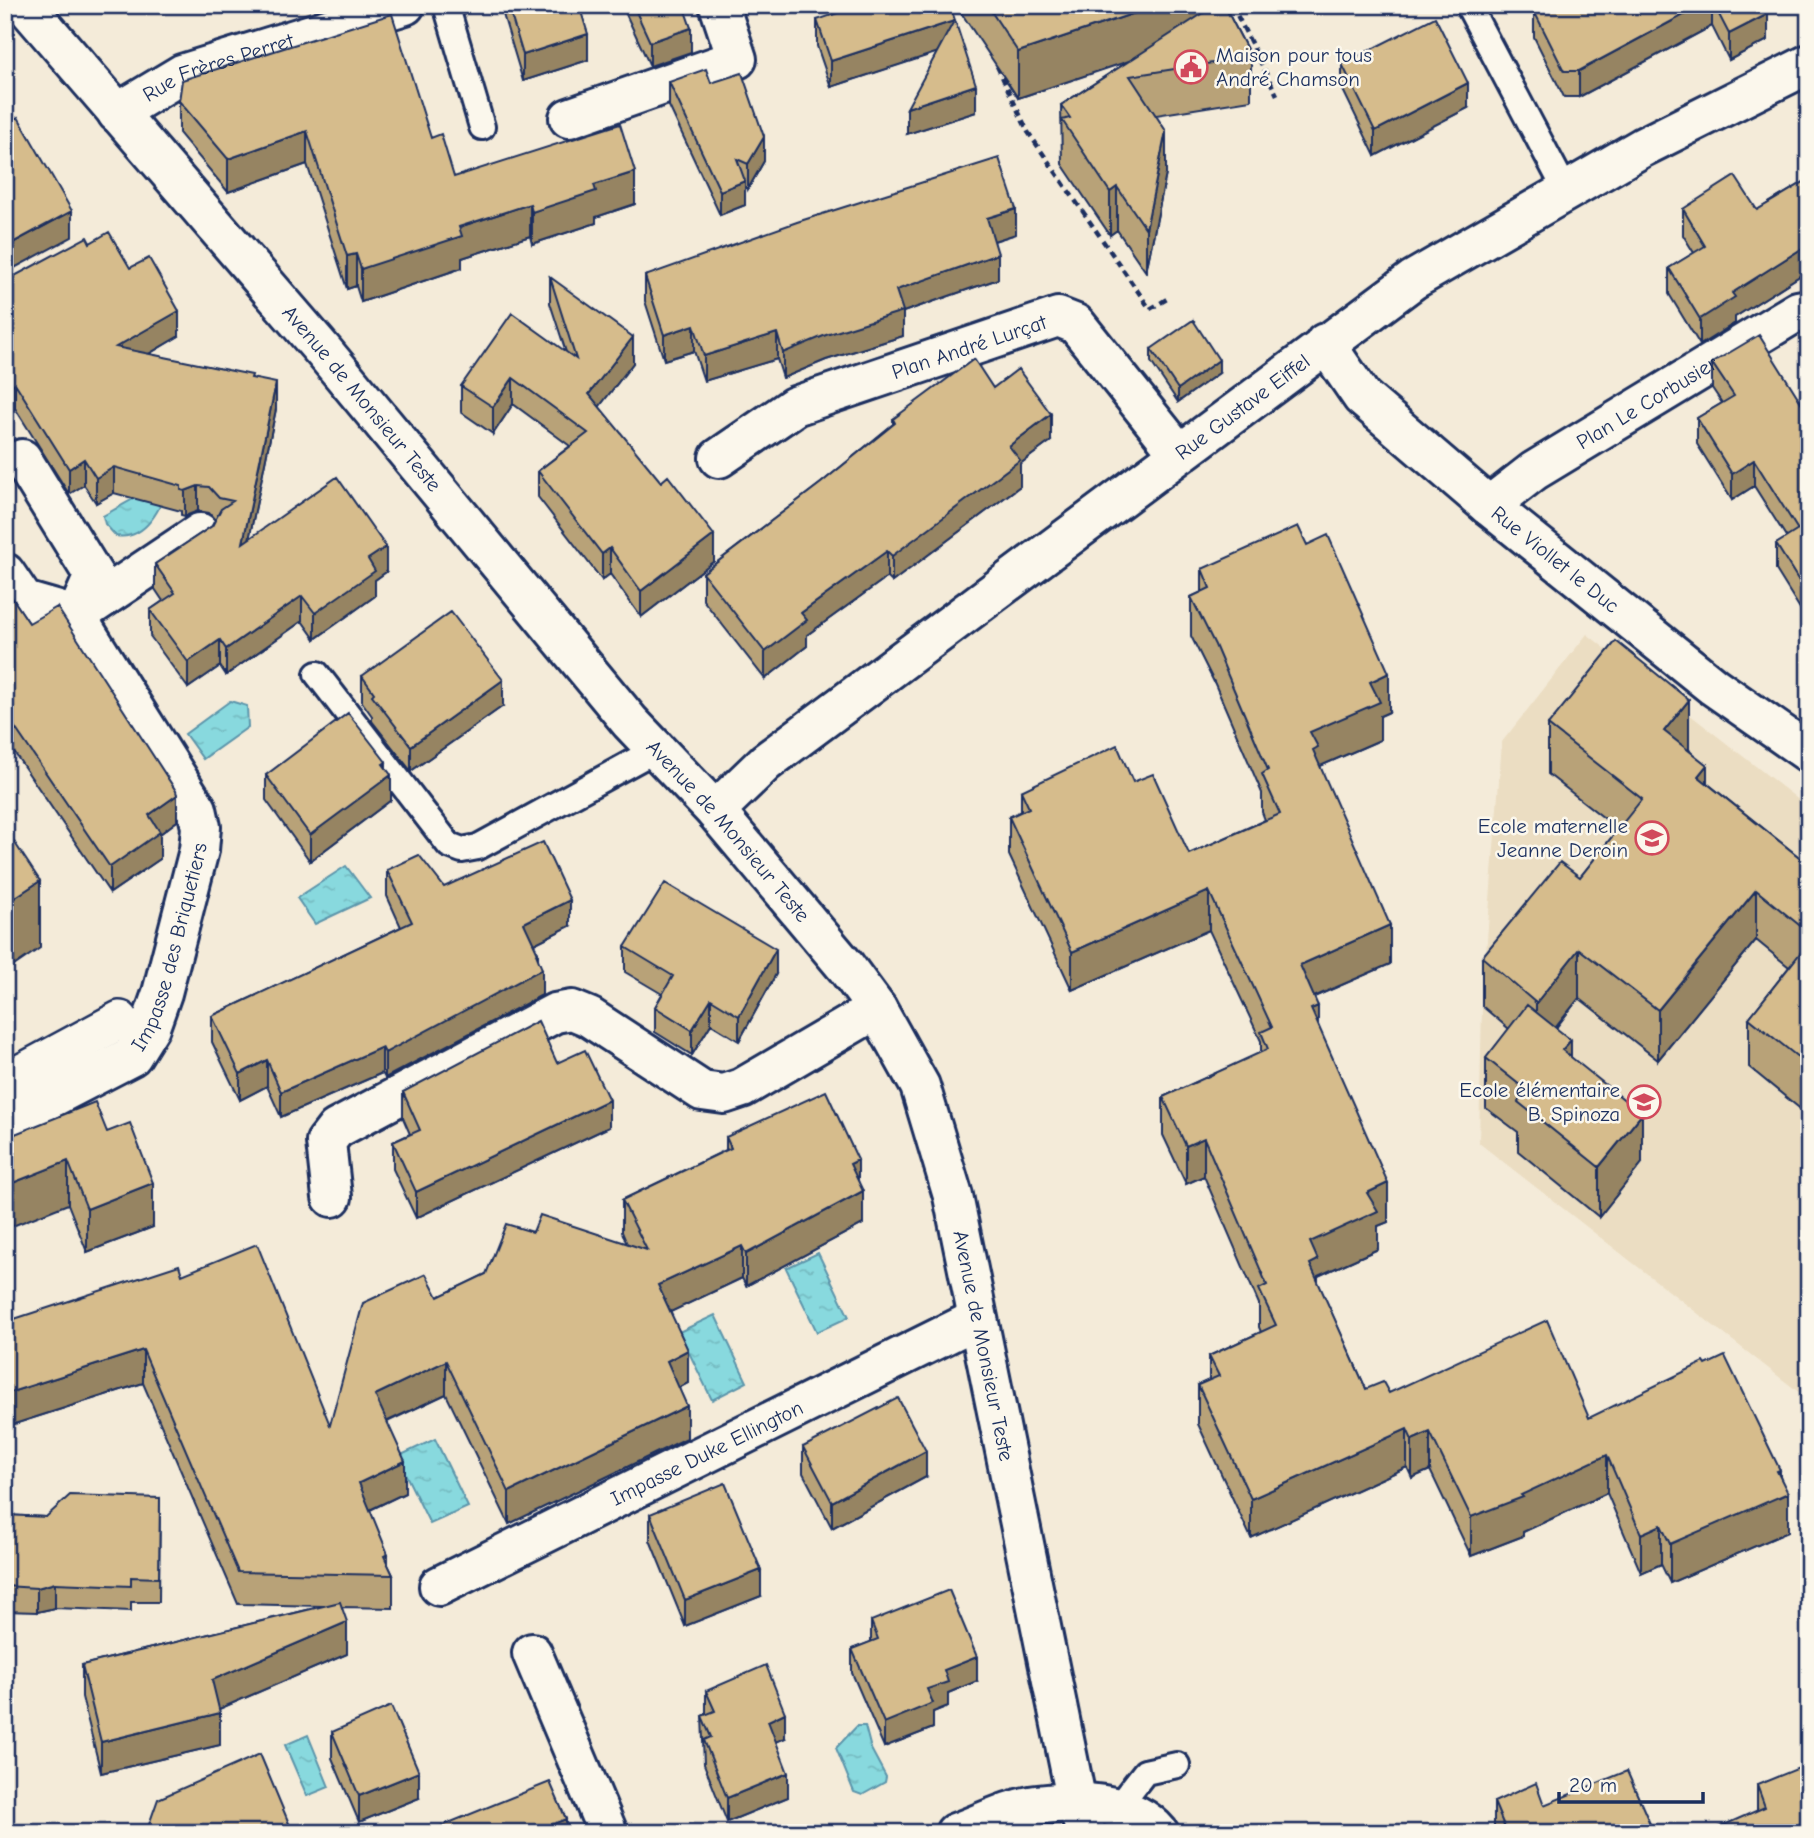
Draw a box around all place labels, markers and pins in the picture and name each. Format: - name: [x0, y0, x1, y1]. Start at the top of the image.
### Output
- place label: Maison pour tous André Chamson: [1216, 43, 1372, 91]
- public building icon: Maison pour tous André Chamson: [1172, 48, 1210, 86]
- place label: Ecole maternelle Jeanne Deroin: [1478, 814, 1628, 862]
- school or university icon: Ecole maternelle Jeanne Deroin: [1633, 819, 1671, 857]
- place label: Ecole élémentaire B. Spinoza: [1459, 1078, 1620, 1126]
- school or university icon: Ecole élémentaire B. Spinoza: [1625, 1083, 1663, 1121]

